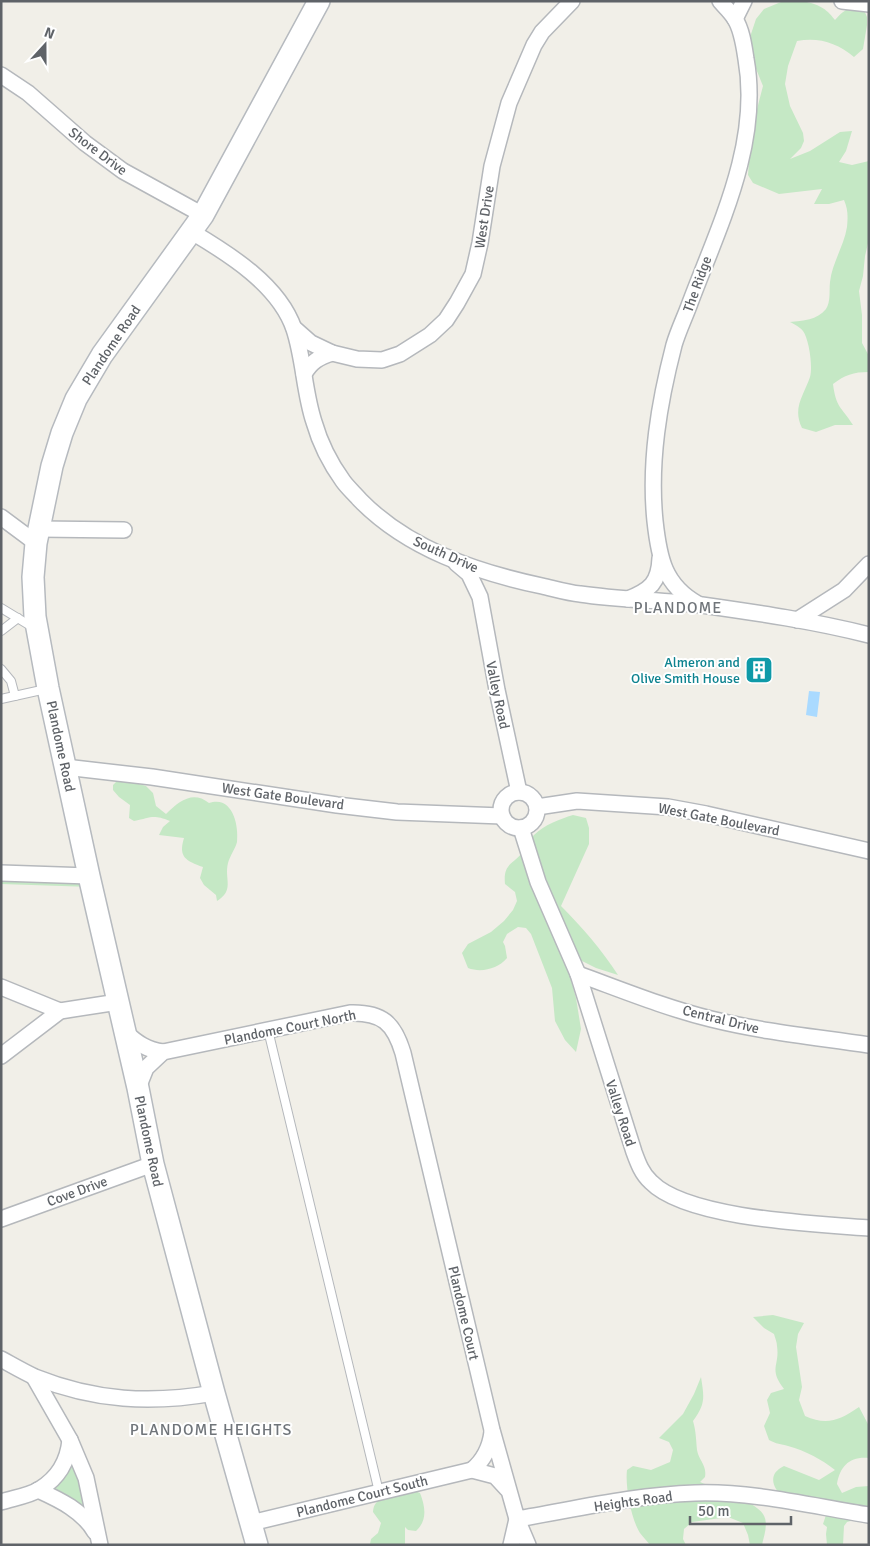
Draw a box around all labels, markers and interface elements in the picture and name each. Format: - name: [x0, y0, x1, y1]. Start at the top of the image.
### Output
- north arrow: [20, 20, 70, 70]
- text: N: [42, 24, 57, 43]
- street label: Shore Drive: [65, 124, 130, 179]
- street label: West Drive: [471, 184, 498, 250]
- street label: The Ridge: [679, 254, 715, 315]
- street label: Plandome Road: [78, 302, 144, 388]
- street label: South Drive: [411, 533, 481, 576]
- district label: PLANDOME: [634, 598, 722, 618]
- place label: Almeron and Olive Smith House: [631, 654, 740, 687]
- building icon: Almeron and Olive Smith House: [744, 655, 774, 685]
- street label: Valley Road: [482, 660, 513, 731]
- street label: Plandome Road: [43, 699, 78, 793]
- street label: West Gate Boulevard: [221, 779, 345, 813]
- street label: West Gate Boulevard: [657, 799, 781, 840]
- street label: Central Drive: [681, 1002, 761, 1037]
- street label: Plandome Court North: [223, 1006, 358, 1049]
- street label: Valley Road: [602, 1078, 639, 1149]
- street label: Plandome Road: [131, 1094, 166, 1188]
- street label: Cove Drive: [45, 1173, 110, 1210]
- street label: Plandome Court: [444, 1264, 483, 1362]
- district label: PLANDOME HEIGHTS: [130, 1420, 292, 1440]
- street label: Plandome Court South: [295, 1472, 430, 1521]
- street label: Heights Road: [593, 1488, 674, 1515]
- scale bar: [690, 1494, 791, 1526]
- text: 50 m: [698, 1502, 729, 1520]

